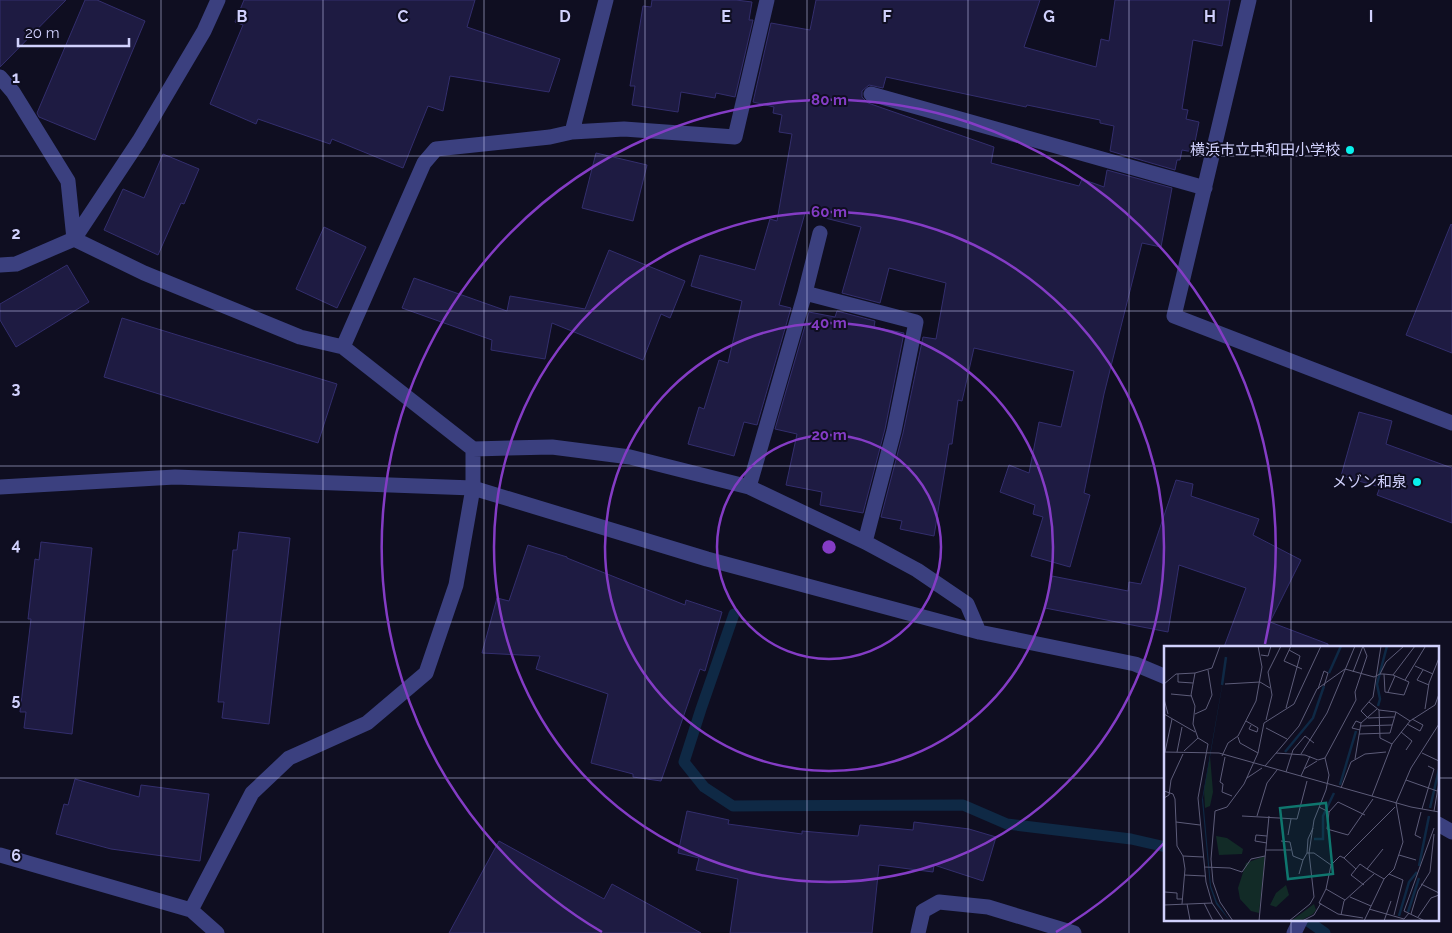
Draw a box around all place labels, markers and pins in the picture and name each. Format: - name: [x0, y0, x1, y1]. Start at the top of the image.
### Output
- place label: 横浜市立中和田小学校: [1190, 141, 1340, 159]
- marker: 横浜市立中和田小学校: [1344, 144, 1356, 156]
- place label: メゾン和泉: [1332, 473, 1407, 491]
- marker: メゾン和泉: [1411, 476, 1423, 488]
- centre of rings: [820, 538, 838, 556]

